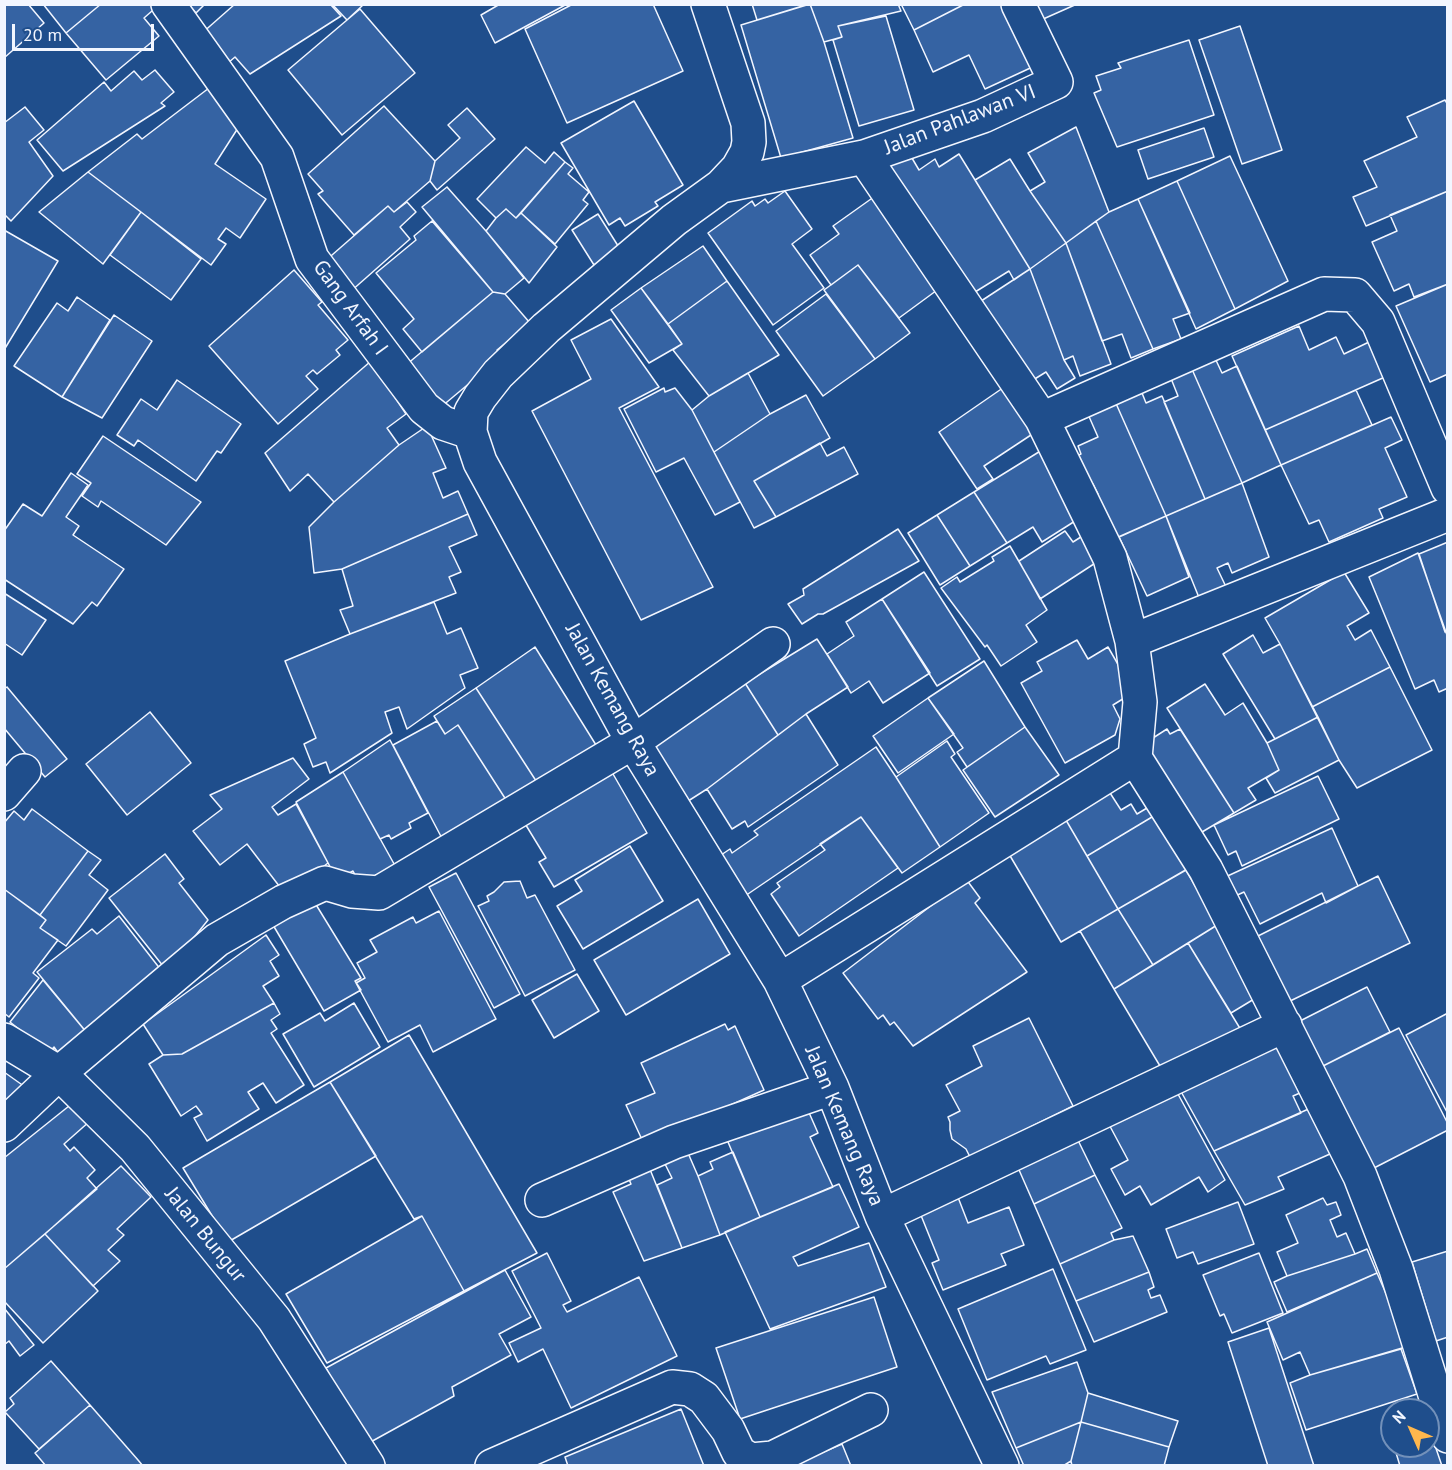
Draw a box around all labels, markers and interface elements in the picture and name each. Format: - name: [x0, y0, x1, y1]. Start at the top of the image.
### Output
- scale bar: [15, 12, 158, 50]
- text: 20 m: [23, 23, 62, 46]
- street label: Jalan Pahlawan VI: [881, 79, 1039, 161]
- street label: Gang Arfah I: [307, 256, 393, 360]
- street label: Jalan Kemang Raya: [559, 619, 665, 781]
- street label: Jalan Kemang Raya: [799, 1042, 889, 1210]
- street label: Jalan Bungur: [159, 1182, 251, 1288]
- north arrow: [1380, 1398, 1440, 1458]
- text: N: [1388, 1406, 1409, 1427]

